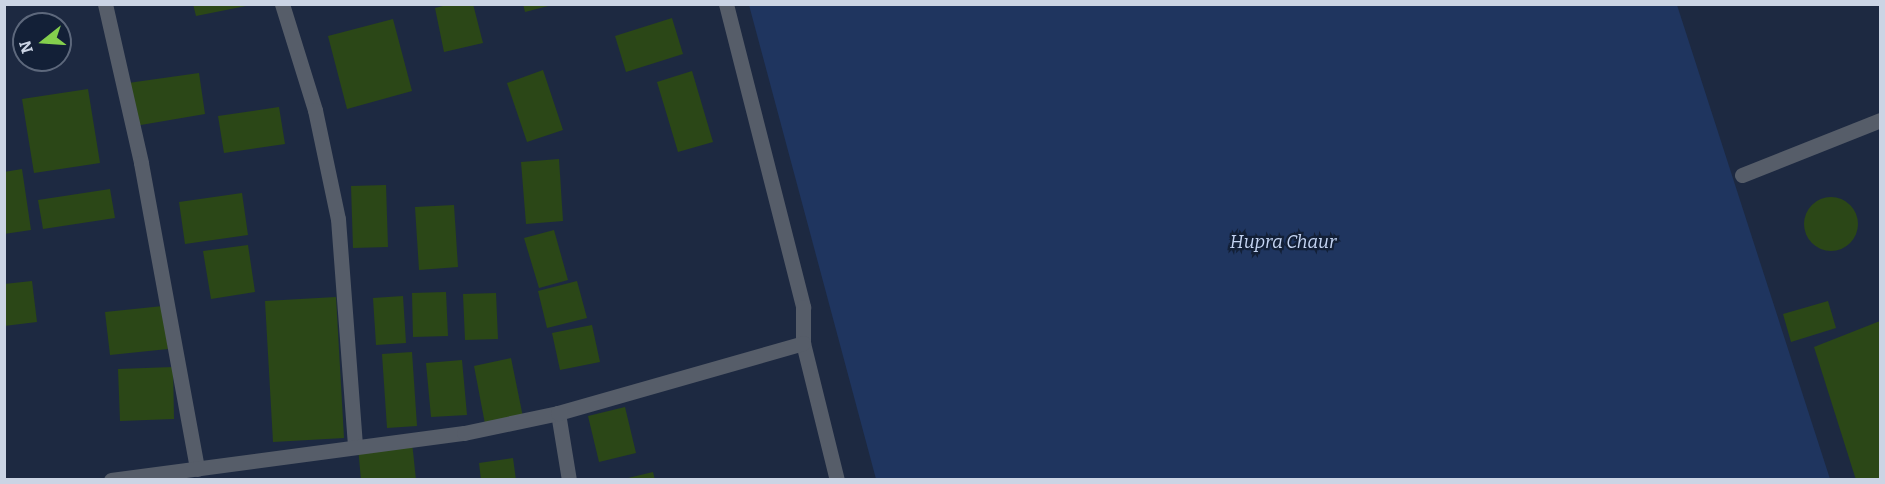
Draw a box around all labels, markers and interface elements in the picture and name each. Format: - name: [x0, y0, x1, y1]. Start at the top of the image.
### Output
- north arrow: [12, 12, 72, 72]
- text: N: [15, 38, 37, 56]
- park label: Hupra Chaur: [1230, 231, 1336, 253]

